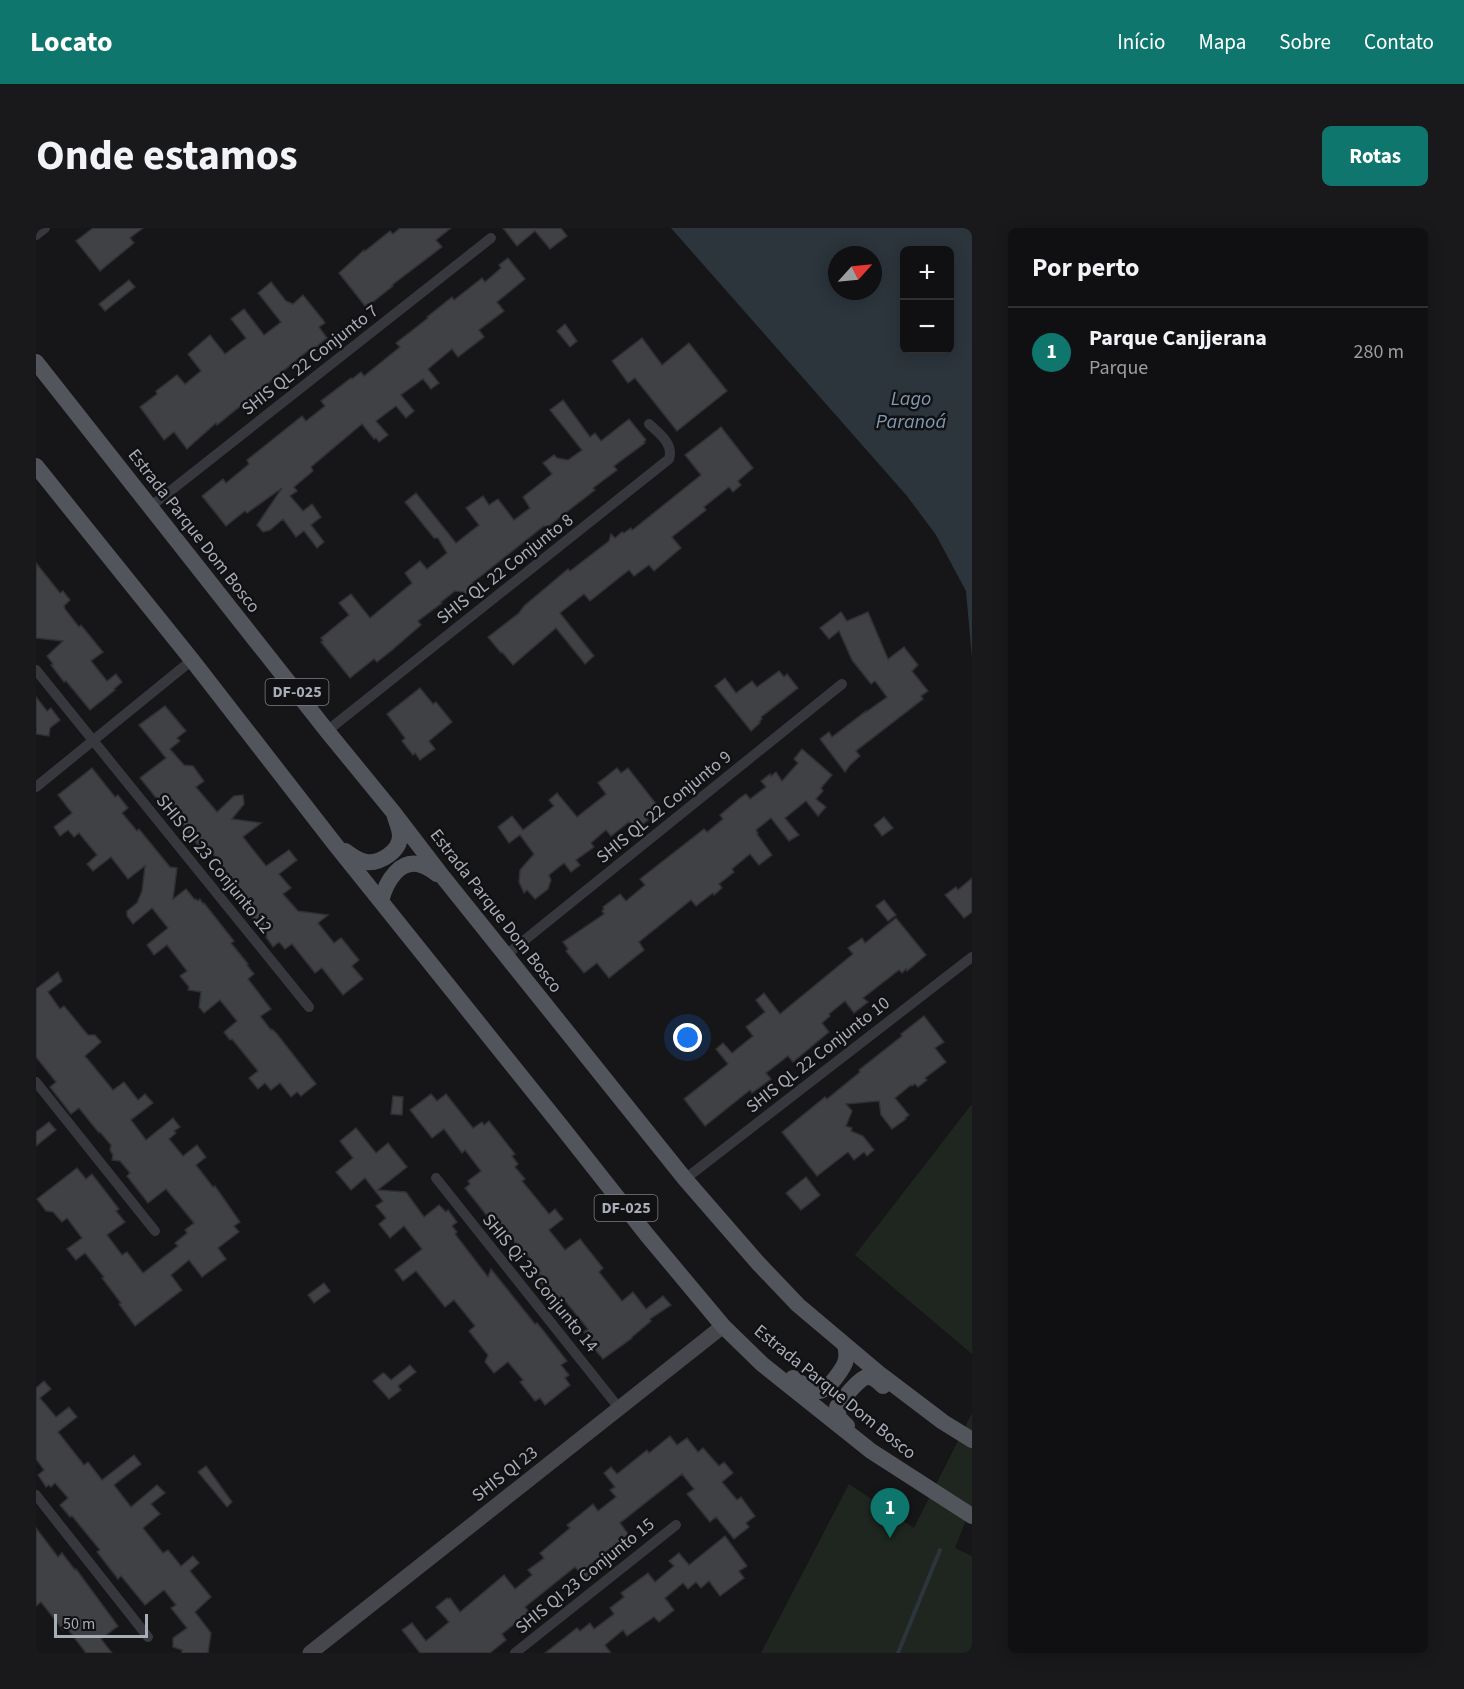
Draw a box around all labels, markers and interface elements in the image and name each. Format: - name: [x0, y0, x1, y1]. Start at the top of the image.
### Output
- text: Locato: [30, 22, 112, 62]
- text: Início: [1117, 27, 1165, 57]
- text: Mapa: [1198, 27, 1246, 57]
- text: Sobre: [1279, 27, 1331, 57]
- text: Contato: [1364, 27, 1434, 57]
- text: Onde estamos: [36, 126, 298, 186]
- button: Rotas: [1322, 126, 1428, 186]
- north arrow: [828, 246, 882, 300]
- map controls: [900, 246, 954, 354]
- button: +: [900, 246, 954, 300]
- text: Por perto: [1032, 249, 1140, 286]
- street label: SHIS QL 22 Conjunto 7: [236, 299, 384, 421]
- button: −: [900, 300, 954, 354]
- text: Parque Canjjerana: [1089, 322, 1267, 354]
- text: 1: [1046, 338, 1057, 366]
- text: 280 m: [1354, 338, 1404, 366]
- text: Parque: [1089, 354, 1148, 382]
- water label: Lago Paranoá: [876, 385, 946, 436]
- street label: Estrada Parque Dom Bosco: [122, 444, 266, 618]
- street label: SHIS QL 22 Conjunto 8: [431, 508, 579, 630]
- road number: DF-025: [266, 679, 328, 705]
- street label: SHIS QL 22 Conjunto 9: [591, 745, 737, 869]
- street label: SHIS QI 23 Conjunto 12: [150, 789, 278, 939]
- street label: Estrada Parque Dom Bosco: [424, 824, 568, 998]
- street label: SHIS QL 22 Conjunto 10: [741, 991, 895, 1119]
- your location: [673, 1023, 702, 1052]
- road number: DF-025: [594, 1195, 658, 1221]
- street label: SHIS Qi 23 Conjunto 14: [476, 1208, 604, 1358]
- street label: Estrada Parque Dom Bosco: [749, 1319, 921, 1465]
- street label: SHIS QI 23: [467, 1440, 543, 1508]
- pin: 1: [870, 1488, 910, 1538]
- street label: SHIS QI 23 Conjunto 15: [510, 1512, 660, 1640]
- scale bar: [54, 1611, 148, 1638]
- text: 50 m: [63, 1613, 95, 1635]

